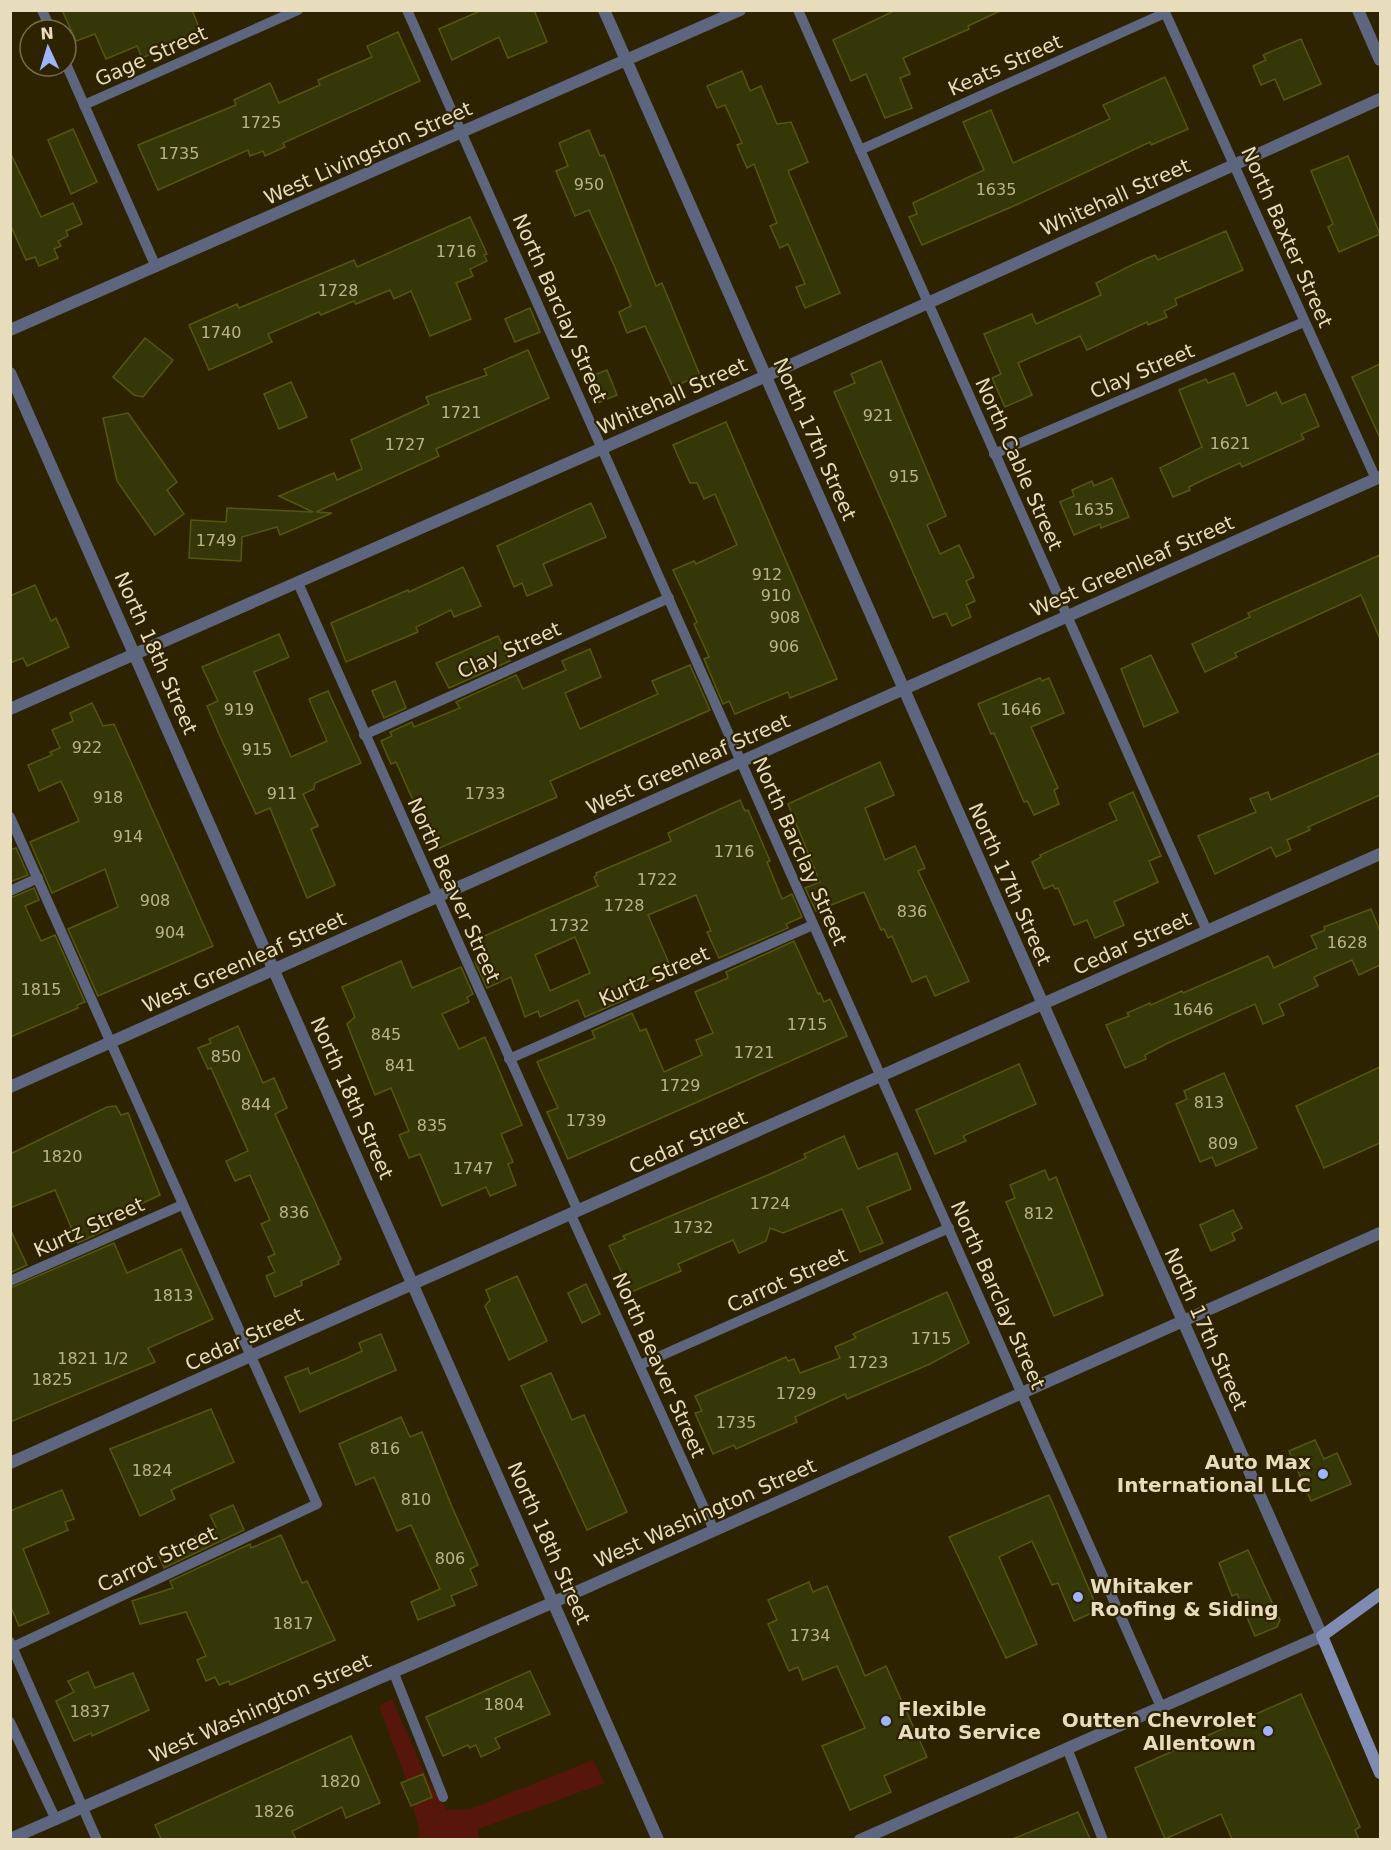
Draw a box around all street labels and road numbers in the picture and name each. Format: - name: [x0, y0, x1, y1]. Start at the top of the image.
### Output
- street label: Gage Street: [91, 21, 211, 91]
- street label: Keats Street: [944, 29, 1066, 101]
- street label: West Livingston Street: [260, 96, 476, 210]
- street label: North Baxter Street: [1236, 143, 1338, 331]
- street label: Whitehall Street: [1036, 153, 1194, 241]
- street label: North Barclay Street: [508, 210, 612, 406]
- street label: Clay Street: [1086, 338, 1198, 404]
- street label: Whitehall Street: [593, 352, 751, 440]
- street label: North 17th Street: [768, 354, 862, 524]
- street label: North Cable Street: [970, 374, 1068, 554]
- street label: West Greenleaf Street: [1026, 510, 1238, 622]
- street label: North 18th Street: [109, 568, 203, 738]
- street label: Clay Street: [454, 616, 565, 683]
- street label: West Greenleaf Street: [582, 708, 794, 820]
- street label: North Barclay Street: [748, 753, 852, 949]
- street label: North Beaver Street: [402, 794, 506, 986]
- street label: North 17th Street: [963, 799, 1057, 969]
- street label: West Greenleaf Street: [138, 906, 350, 1018]
- street label: Cedar Street: [1069, 906, 1195, 980]
- street label: Kurtz Street: [595, 941, 713, 1011]
- street label: North 18th Street: [305, 1013, 399, 1183]
- street label: Cedar Street: [625, 1105, 751, 1179]
- street label: Kurtz Street: [30, 1192, 148, 1262]
- street label: North Barclay Street: [946, 1197, 1050, 1393]
- street label: Carrot Street: [723, 1243, 851, 1317]
- street label: North 17th Street: [1159, 1244, 1253, 1414]
- street label: North Beaver Street: [607, 1269, 711, 1461]
- street label: Cedar Street: [181, 1302, 307, 1376]
- street label: West Washington Street: [590, 1453, 820, 1573]
- street label: North 18th Street: [502, 1458, 596, 1628]
- street label: Carrot Street: [93, 1521, 221, 1597]
- street label: West Washington Street: [145, 1648, 375, 1768]

